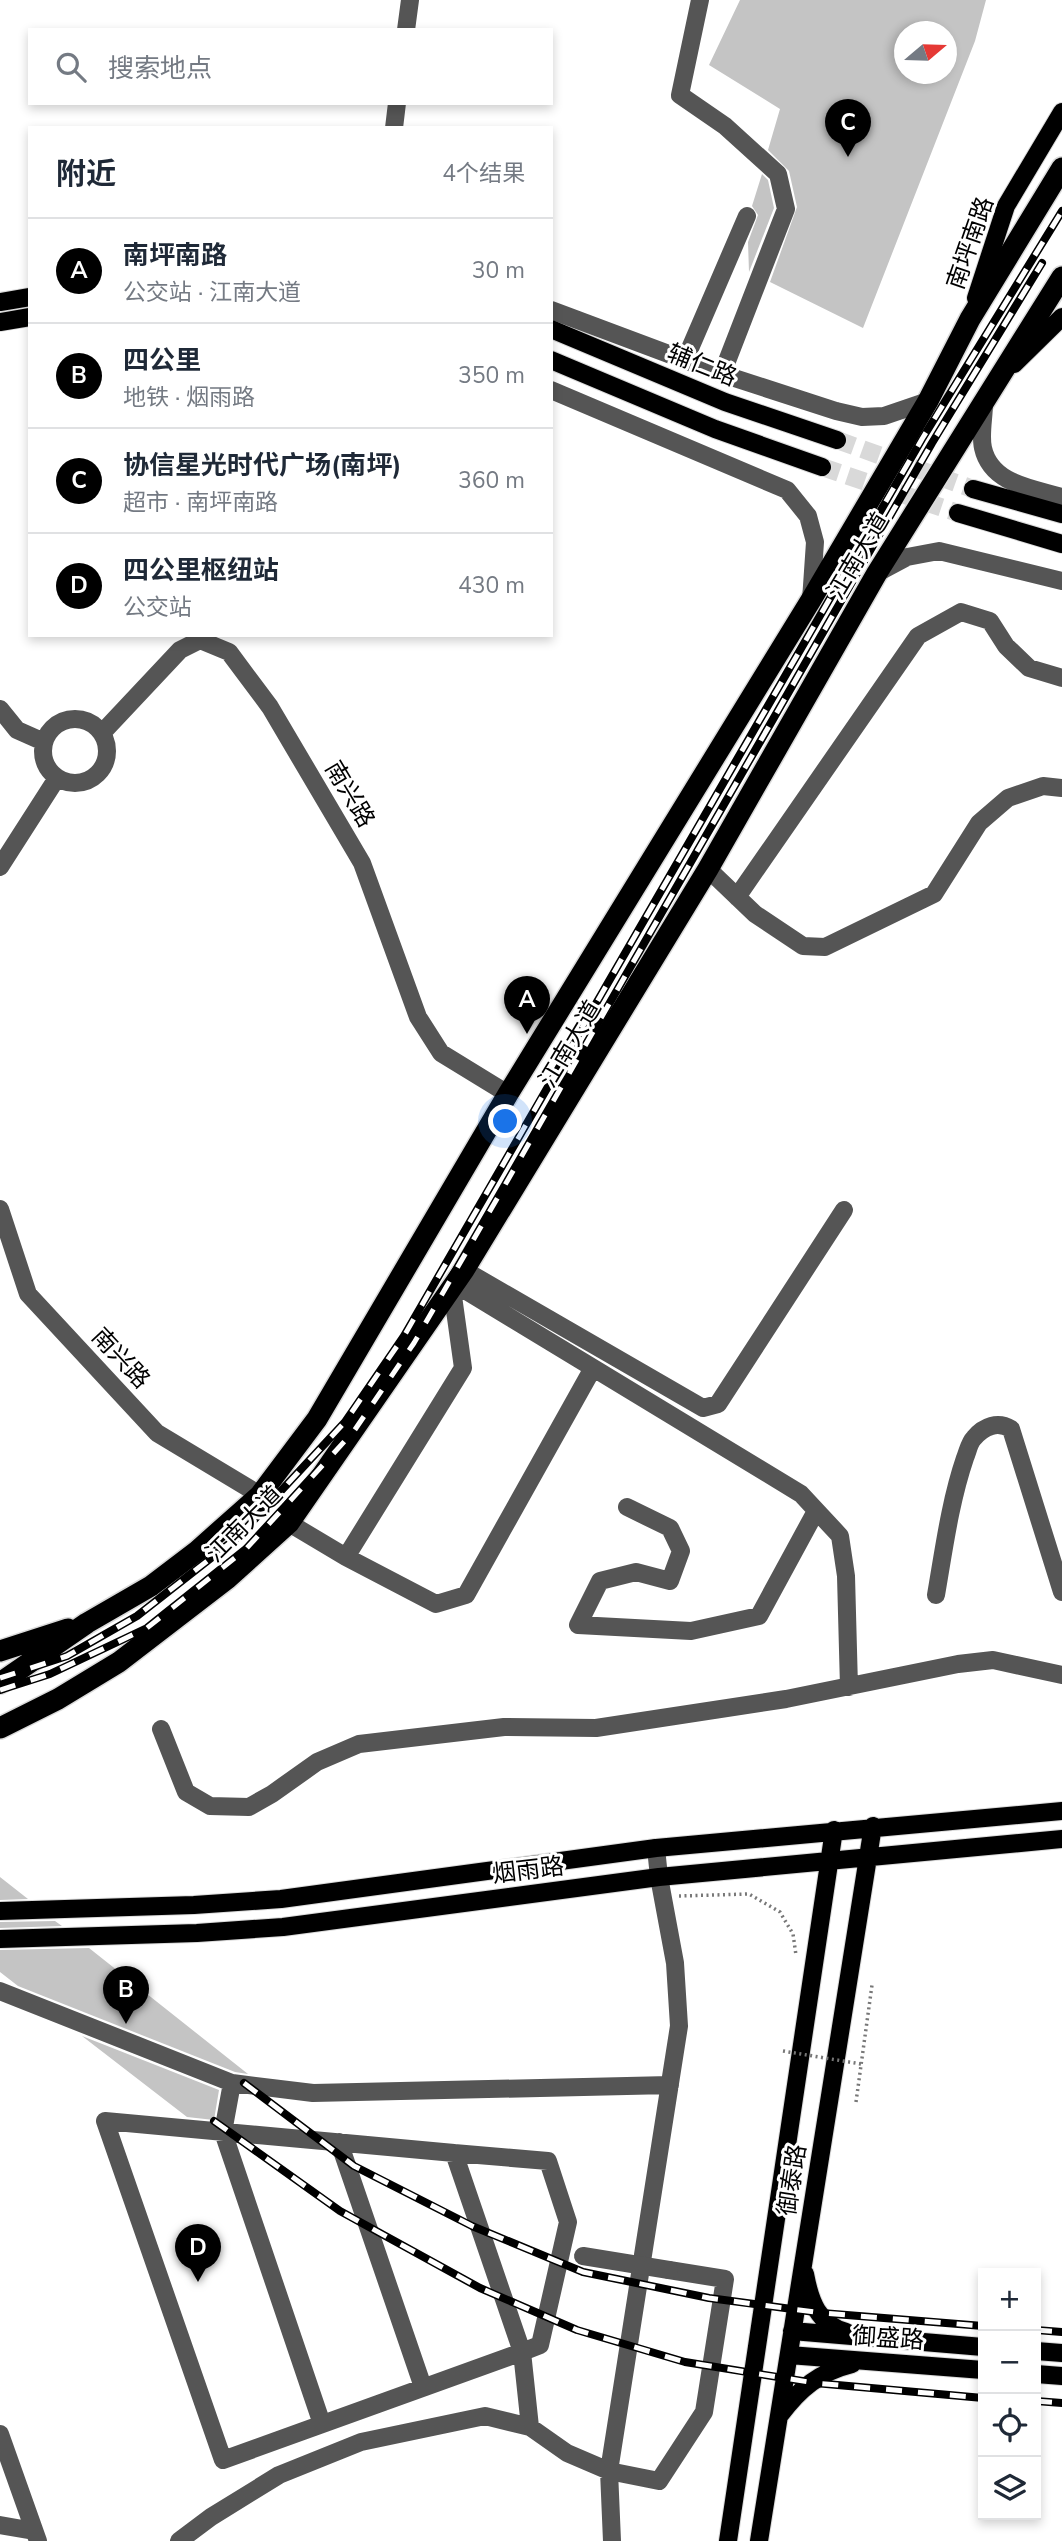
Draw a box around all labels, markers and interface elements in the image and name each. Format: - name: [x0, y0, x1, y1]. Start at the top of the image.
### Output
- north arrow: [894, 21, 957, 84]
- search box: [28, 28, 553, 105]
- icon: search: [52, 48, 90, 86]
- text: 搜索地点: [108, 51, 212, 86]
- pin: C: [825, 99, 871, 157]
- text: 附近: [56, 154, 116, 195]
- text: 4个结果: [442, 158, 525, 189]
- street label: 南坪南路: [939, 192, 1001, 294]
- text: 南坪南路: [123, 238, 227, 273]
- text: A: [70, 255, 88, 286]
- text: 30 m: [472, 255, 525, 286]
- text: 公交站 · 江南大道: [123, 277, 301, 308]
- street label: 辅仁路: [663, 337, 741, 393]
- text: 四公里: [123, 343, 201, 378]
- text: B: [71, 360, 87, 391]
- text: 350 m: [458, 360, 525, 391]
- text: 地铁 · 烟雨路: [123, 382, 255, 413]
- text: 协信星光时代广场(南坪): [123, 448, 402, 483]
- text: C: [71, 465, 87, 496]
- text: 360 m: [458, 465, 525, 496]
- text: 超市 · 南坪南路: [123, 487, 278, 518]
- street label: 江南大道: [820, 507, 896, 605]
- text: 四公里枢纽站: [123, 553, 279, 588]
- text: D: [70, 570, 88, 601]
- text: 430 m: [458, 570, 525, 601]
- text: 公交站: [123, 592, 192, 623]
- street label: 南兴路: [318, 755, 382, 833]
- pin: A: [504, 976, 550, 1034]
- street label: 江南大道: [532, 995, 608, 1093]
- your location: [488, 1104, 522, 1138]
- street label: 南兴路: [85, 1321, 157, 1395]
- street label: 江南大道: [199, 1479, 289, 1569]
- street label: 烟雨路: [490, 1850, 566, 1890]
- pin: B: [103, 1966, 149, 2024]
- street label: 御泰路: [771, 2142, 813, 2218]
- pin: D: [175, 2224, 221, 2282]
- map controls: [978, 2268, 1041, 2520]
- button: +: [978, 2268, 1041, 2331]
- street label: 御盛路: [851, 2320, 925, 2356]
- button: −: [978, 2331, 1041, 2394]
- button: locate: [978, 2394, 1041, 2457]
- button: layers: [978, 2457, 1041, 2520]

